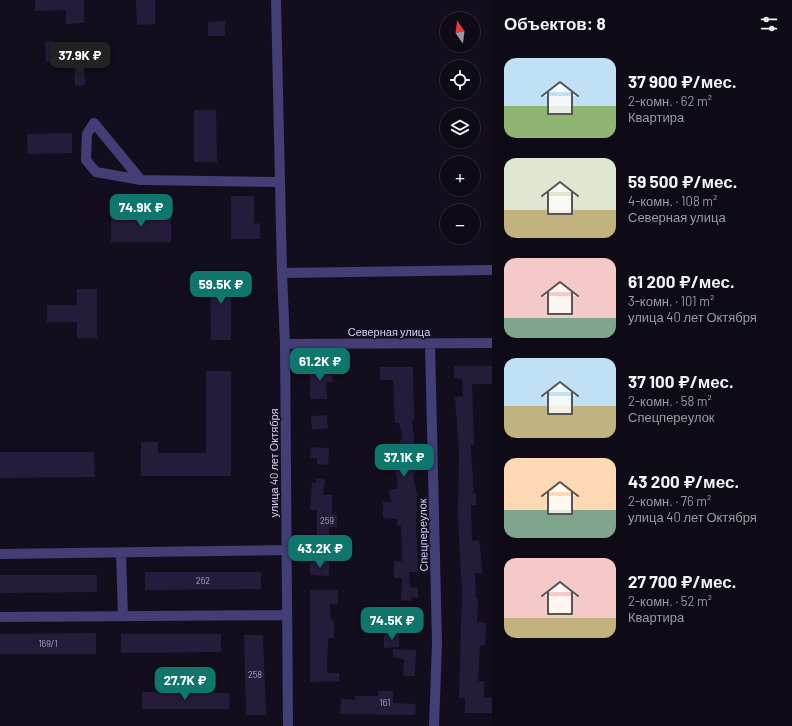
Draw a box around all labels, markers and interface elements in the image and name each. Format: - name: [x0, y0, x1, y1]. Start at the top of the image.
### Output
- north arrow: [440, 12, 480, 52]
- map controls: [440, 12, 480, 244]
- text: Объектов: 8: [504, 13, 606, 33]
- icon: filters: [758, 13, 780, 35]
- pin: 37.9K ₽: [43, 42, 117, 76]
- text: 37.9K ₽: [59, 47, 101, 63]
- button: locate: [440, 60, 480, 100]
- text: 37 900 ₽/мес.: [628, 71, 737, 91]
- icon: home: [536, 74, 584, 122]
- text: 2-комн. · 62 m²: [628, 93, 712, 109]
- button: layers: [440, 108, 480, 148]
- text: Квартира: [628, 109, 684, 125]
- button: +: [440, 156, 480, 196]
- text: 59 500 ₽/мес.: [628, 171, 737, 191]
- icon: home: [536, 174, 584, 222]
- text: 4-комн. · 108 m²: [628, 193, 717, 209]
- pin: 74.9K ₽: [104, 194, 178, 228]
- text: 74.9K ₽: [119, 199, 163, 215]
- button: −: [440, 204, 480, 244]
- text: Северная улица: [628, 209, 726, 225]
- pin: 59.5K ₽: [184, 271, 258, 305]
- text: 61 200 ₽/мес.: [628, 271, 735, 291]
- icon: home: [536, 274, 584, 322]
- text: 59.5K ₽: [199, 276, 243, 292]
- text: 3-комн. · 101 m²: [628, 293, 714, 309]
- text: улица 40 лет Октября: [628, 309, 757, 325]
- street label: Северная улица: [348, 325, 431, 338]
- pin: 61.2K ₽: [283, 348, 357, 382]
- text: 61.2K ₽: [299, 353, 341, 369]
- text: 37 100 ₽/мес.: [628, 371, 734, 391]
- icon: home: [536, 374, 584, 422]
- text: 2-комн. · 58 m²: [628, 393, 712, 409]
- street label: улица 40 лет Октября: [267, 408, 280, 518]
- text: Спецпереулок: [628, 409, 715, 425]
- pin: 37.1K ₽: [367, 444, 441, 478]
- text: 37.1K ₽: [384, 449, 424, 465]
- text: 43 200 ₽/мес.: [628, 471, 739, 491]
- icon: home: [536, 474, 584, 522]
- text: 2-комн. · 76 m²: [628, 493, 711, 509]
- street label: Спецпереулок: [415, 498, 430, 572]
- text: улица 40 лет Октября: [628, 509, 757, 525]
- house number: 259: [320, 515, 334, 526]
- pin: 43.2K ₽: [283, 535, 357, 569]
- text: 43.2K ₽: [297, 540, 343, 556]
- text: 27 700 ₽/мес.: [628, 571, 736, 591]
- icon: home: [536, 574, 584, 622]
- house number: 262: [196, 575, 210, 586]
- text: 2-комн. · 52 m²: [628, 593, 712, 609]
- pin: 74.5K ₽: [355, 607, 429, 641]
- text: Квартира: [628, 609, 684, 625]
- text: 74.5K ₽: [370, 612, 414, 628]
- house number: 169/1: [38, 638, 58, 649]
- pin: 27.7K ₽: [148, 667, 222, 701]
- house number: 258: [248, 669, 262, 680]
- text: 27.7K ₽: [164, 672, 206, 688]
- house number: 161: [380, 697, 390, 708]

